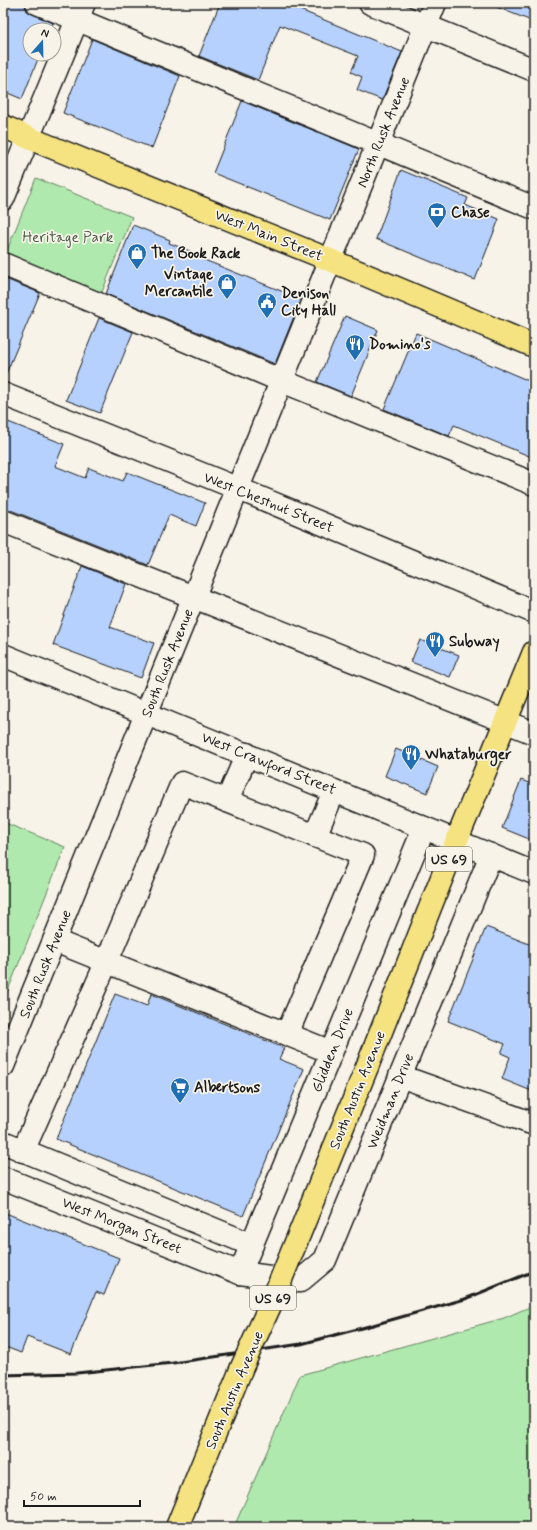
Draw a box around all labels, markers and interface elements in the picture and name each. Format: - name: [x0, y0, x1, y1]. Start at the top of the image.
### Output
- north arrow: [22, 22, 62, 62]
- text: N: [39, 26, 51, 41]
- street label: North Rusk Avenue: [353, 74, 415, 191]
- bank icon: Chase: [426, 201, 448, 229]
- place label: Chase: [451, 203, 490, 223]
- street label: West Main Street: [211, 205, 326, 267]
- park label: Heritage Park: [23, 228, 114, 248]
- shop icon: The Book Rack: [126, 242, 148, 270]
- place label: The Book Rack: [151, 244, 241, 264]
- place label: Vintage Mercantile: [145, 265, 214, 302]
- shop icon: Vintage Mercantile: [216, 272, 238, 300]
- place label: Denison City Hall: [281, 284, 336, 321]
- public building icon: Denison City Hall: [256, 291, 278, 319]
- restaurant icon: Domino's: [344, 333, 366, 361]
- place label: Domino's: [369, 335, 431, 355]
- street label: West Chestnut Street: [201, 468, 337, 538]
- street label: South Rusk Avenue: [137, 606, 199, 721]
- restaurant icon: Subway: [424, 630, 446, 658]
- place label: Subway: [449, 632, 500, 652]
- street label: West Crawford Street: [198, 728, 339, 802]
- restaurant icon: Whataburger: [400, 743, 422, 771]
- place label: Whataburger: [424, 745, 512, 767]
- road number: US 69: [426, 847, 472, 871]
- street label: South Rusk Avenue: [15, 907, 77, 1022]
- street label: Glidden Drive: [307, 1005, 359, 1096]
- street label: South Austin Avenue: [325, 1028, 391, 1153]
- street label: Weidman Drive: [363, 1050, 419, 1152]
- supermarket icon: Albertsons: [169, 1076, 191, 1104]
- place label: Albertsons: [194, 1078, 260, 1098]
- street label: West Morgan Street: [58, 1193, 185, 1260]
- road number: US 69: [250, 1286, 296, 1310]
- street label: South Austin Avenue: [201, 1328, 269, 1453]
- scale bar: [24, 1482, 140, 1508]
- text: 50 m: [30, 1489, 57, 1505]

